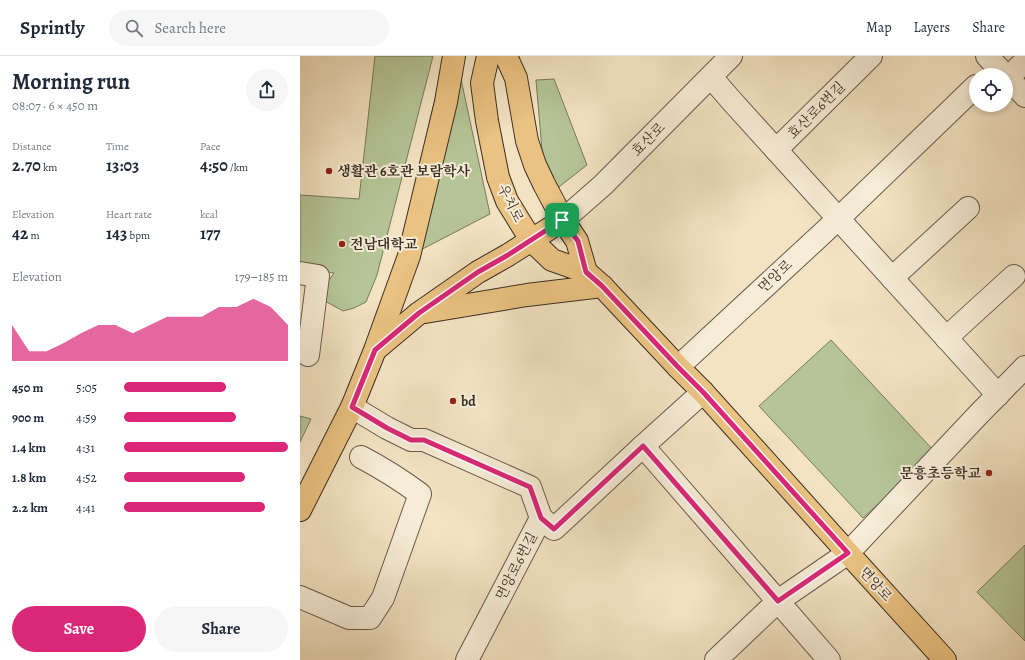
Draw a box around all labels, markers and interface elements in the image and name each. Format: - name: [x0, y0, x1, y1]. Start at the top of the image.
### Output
- search box: [109, 10, 389, 46]
- text: Sprintly: [20, 15, 85, 41]
- icon: search: [123, 17, 145, 39]
- text: Search here: [155, 18, 226, 38]
- text: Map: [866, 18, 892, 37]
- text: Layers: [914, 18, 950, 37]
- text: Share: [972, 18, 1005, 37]
- text: Morning run: [12, 67, 130, 97]
- map controls: [969, 68, 1013, 112]
- button: locate: [969, 68, 1013, 112]
- button: share: [246, 69, 288, 111]
- street label: 효산로6번길: [783, 77, 849, 143]
- text: 08:07 · 6 × 450 m: [12, 97, 98, 114]
- street label: 효산로: [627, 118, 670, 160]
- text: Distance: [12, 139, 51, 154]
- text: Time: [106, 139, 129, 154]
- text: Pace: [200, 139, 220, 154]
- text: 2.70: [12, 154, 41, 177]
- text: 13:03: [106, 154, 139, 177]
- text: 4:50: [200, 154, 228, 177]
- text: km: [41, 160, 58, 175]
- text: /km: [228, 160, 248, 175]
- place label: 생활관 6호관 보람학사: [337, 162, 471, 181]
- marker: 생활관 6호관 보람학사: [324, 166, 334, 176]
- street label: 우치로: [493, 181, 528, 226]
- pin: [545, 203, 579, 237]
- text: Elevation: [12, 207, 54, 222]
- text: Heart rate: [106, 207, 152, 222]
- text: kcal: [200, 207, 218, 222]
- icon: arrive: [551, 209, 573, 231]
- text: 42: [12, 222, 28, 245]
- text: 143: [106, 222, 127, 245]
- text: 177: [200, 222, 221, 245]
- text: m: [28, 228, 40, 243]
- text: bpm: [127, 228, 150, 243]
- place label: 전남대학교: [350, 235, 418, 254]
- marker: 전남대학교: [337, 239, 347, 249]
- street label: 면앙로: [754, 255, 797, 297]
- text: Elevation: [12, 268, 62, 285]
- text: 179–185 m: [235, 268, 288, 285]
- text: 450 m: [12, 379, 43, 396]
- text: 5:05: [76, 379, 97, 396]
- place label: bd: [460, 392, 476, 411]
- marker: bd: [448, 396, 458, 406]
- text: 900 m: [12, 409, 44, 426]
- text: 4:59: [76, 409, 97, 426]
- text: 1.4 km: [12, 439, 46, 456]
- text: 4:31: [76, 439, 95, 456]
- place label: 문흥초등학교: [900, 464, 981, 483]
- marker: 문흥초등학교: [984, 468, 994, 478]
- text: 1.8 km: [12, 469, 46, 486]
- text: 4:52: [76, 469, 97, 486]
- text: 2.2 km: [12, 499, 48, 516]
- text: 4:41: [76, 499, 95, 516]
- street label: 면앙로6번길: [491, 529, 542, 604]
- street label: 면앙로: [855, 563, 897, 606]
- button: Save: [12, 606, 146, 652]
- button: Share: [154, 606, 288, 652]

